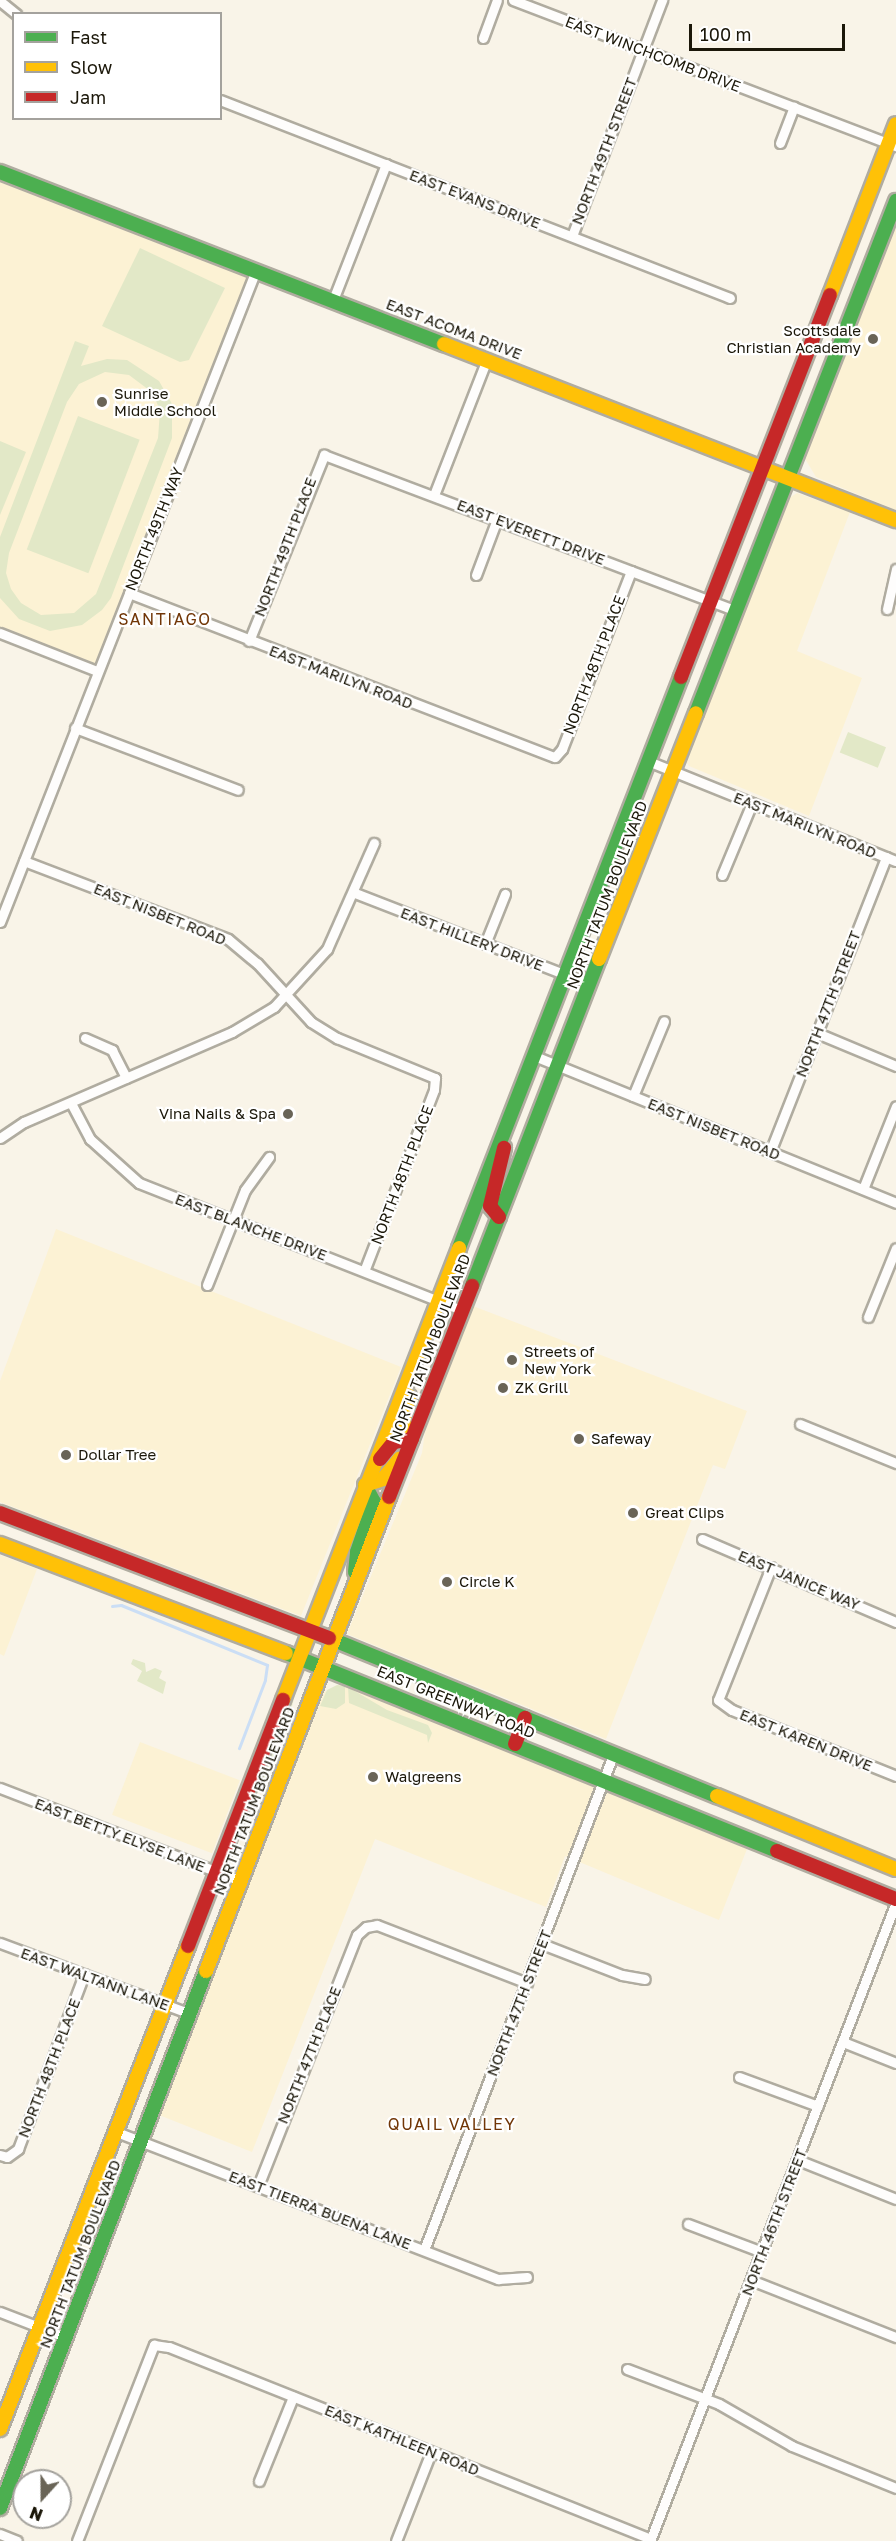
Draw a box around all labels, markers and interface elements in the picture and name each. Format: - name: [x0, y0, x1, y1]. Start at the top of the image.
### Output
- legend: [12, 12, 222, 120]
- street label: EAST WINCHCOMB DRIVE: [563, 12, 743, 96]
- scale bar: [692, 12, 848, 50]
- text: 100 m: [700, 23, 751, 45]
- text: Fast: [70, 26, 107, 48]
- text: Slow: [70, 56, 112, 78]
- street label: NORTH 49TH STREET: [568, 75, 640, 227]
- text: Jam: [70, 86, 106, 108]
- street label: EAST EVANS DRIVE: [407, 166, 543, 232]
- street label: EAST ACOMA DRIVE: [384, 295, 524, 363]
- place label: Scottsdale Christian Academy: [726, 321, 861, 356]
- marker: Scottsdale Christian Academy: [866, 332, 880, 346]
- place label: Sunrise Middle School: [114, 384, 216, 419]
- marker: Sunrise Middle School: [95, 395, 109, 409]
- street label: NORTH 49TH WAY: [121, 465, 187, 593]
- street label: NORTH 49TH PLACE: [250, 475, 320, 619]
- street label: EAST EVERETT DRIVE: [454, 495, 608, 569]
- street label: NORTH 48TH PLACE: [559, 593, 629, 737]
- district label: SANTIAGO: [118, 609, 212, 629]
- street label: EAST MARILYN ROAD: [267, 641, 415, 713]
- street label: EAST MARILYN ROAD: [731, 788, 879, 862]
- street label: NORTH TATUM BOULEVARD: [563, 798, 651, 992]
- street label: EAST NISBET ROAD: [91, 879, 229, 949]
- street label: EAST HILLERY DRIVE: [398, 903, 546, 975]
- street label: NORTH 47TH STREET: [792, 928, 864, 1080]
- street label: EAST NISBET ROAD: [645, 1094, 783, 1164]
- street label: NORTH 48TH PLACE: [367, 1103, 437, 1247]
- place label: Vina Nails & Spa: [159, 1105, 276, 1123]
- marker: Vina Nails & Spa: [281, 1107, 295, 1121]
- street label: EAST BLANCHE DRIVE: [173, 1190, 329, 1264]
- street label: NORTH TATUM BOULEVARD: [386, 1251, 474, 1445]
- place label: Streets of New York: [524, 1342, 594, 1377]
- marker: Streets of New York: [505, 1353, 519, 1367]
- place label: ZK Grill: [515, 1379, 568, 1397]
- marker: ZK Grill: [496, 1381, 510, 1395]
- place label: Safeway: [591, 1430, 651, 1448]
- marker: Safeway: [572, 1432, 586, 1446]
- place label: Dollar Tree: [78, 1446, 156, 1464]
- marker: Dollar Tree: [59, 1448, 73, 1462]
- place label: Great Clips: [645, 1504, 724, 1522]
- marker: Great Clips: [626, 1506, 640, 1520]
- street label: EAST JANICE WAY: [735, 1546, 863, 1614]
- place label: Circle K: [459, 1573, 515, 1591]
- marker: Circle K: [440, 1575, 454, 1589]
- street label: EAST GREENWAY ROAD: [374, 1662, 538, 1742]
- street label: NORTH TATUM BOULEVARD: [210, 1704, 298, 1898]
- street label: EAST KAREN DRIVE: [737, 1705, 875, 1775]
- place label: Walgreens: [385, 1768, 461, 1786]
- marker: Walgreens: [366, 1770, 380, 1784]
- street label: EAST BETTY ELYSE LANE: [32, 1794, 208, 1876]
- street label: NORTH 47TH STREET: [483, 1927, 555, 2079]
- street label: EAST WALTANN LANE: [18, 1944, 172, 2014]
- street label: NORTH 47TH PLACE: [273, 1984, 345, 2126]
- street label: NORTH 48TH PLACE: [14, 1996, 84, 2140]
- district label: QUAIL VALLEY: [388, 2114, 516, 2134]
- street label: NORTH 46TH STREET: [738, 2146, 810, 2298]
- street label: NORTH TATUM BOULEVARD: [36, 2157, 124, 2351]
- street label: EAST TIERRA BUENA LANE: [226, 2167, 414, 2253]
- street label: EAST KATHLEEN ROAD: [322, 2401, 482, 2479]
- north arrow: [12, 2469, 72, 2529]
- text: N: [27, 2502, 46, 2525]

